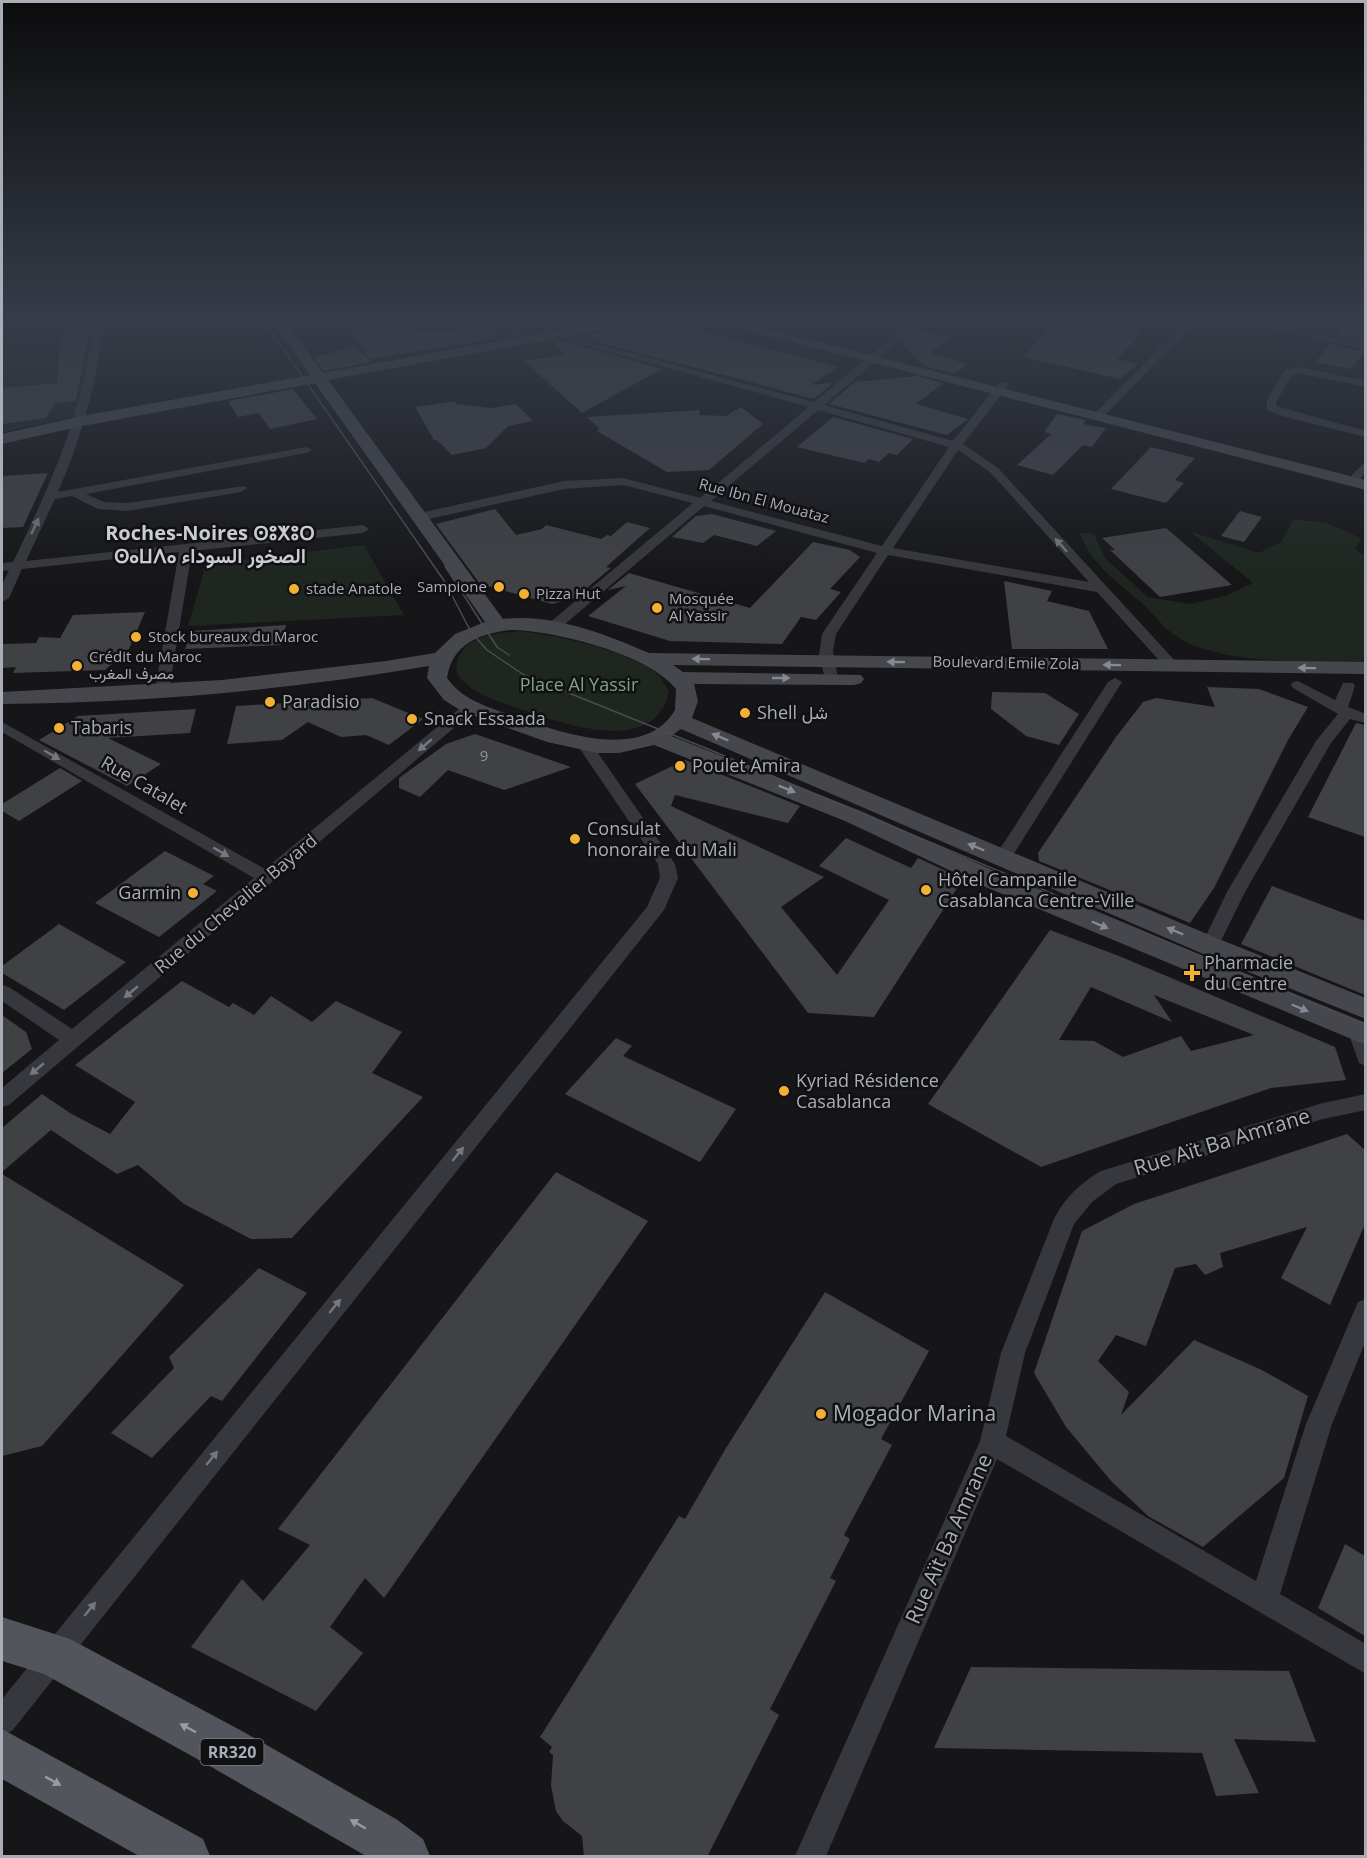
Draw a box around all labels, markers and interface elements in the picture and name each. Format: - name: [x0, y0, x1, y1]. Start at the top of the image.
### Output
- street label: Rue Ibn El Mouataz: [697, 473, 832, 527]
- one-way arrow: [31, 518, 40, 535]
- district label: Roches-Noires ⵙⵓⵅⵓⵔ ⵙⴰⵡⴷⴰ الصخور السوداء: [105, 519, 315, 569]
- one-way arrow: [1054, 537, 1067, 553]
- place label: Sampione: [417, 576, 487, 596]
- place label: stade Anatole: [306, 578, 402, 598]
- marker: Sampione: [492, 580, 506, 594]
- marker: stade Anatole: [287, 582, 301, 596]
- place label: Pizza Hut: [536, 583, 601, 603]
- marker: Pizza Hut: [517, 587, 531, 601]
- place label: Mosquée Al Yassir: [669, 588, 734, 625]
- marker: Mosquée Al Yassir: [650, 601, 664, 615]
- place label: Stock bureaux du Maroc: [148, 626, 318, 646]
- marker: Stock bureaux du Maroc: [129, 630, 143, 644]
- place label: Crédit du Maroc مصرف المغرب: [89, 646, 202, 683]
- street label: Boulevard Emile Zola: [932, 651, 1080, 673]
- one-way arrow: [692, 654, 711, 664]
- one-way arrow: [887, 657, 906, 667]
- marker: Crédit du Maroc مصرف المغرب: [70, 659, 84, 673]
- one-way arrow: [1103, 660, 1122, 670]
- one-way arrow: [1298, 663, 1317, 672]
- park label: Place Al Yassir: [520, 672, 639, 696]
- one-way arrow: [771, 673, 790, 683]
- place label: Paradisio: [282, 689, 360, 713]
- marker: Paradisio: [263, 695, 277, 709]
- place label: Shell شل: [757, 700, 828, 724]
- place label: Snack Essaada: [424, 706, 546, 730]
- marker: Shell شل: [738, 706, 752, 720]
- marker: Snack Essaada: [405, 712, 419, 726]
- place label: Tabaris: [71, 715, 132, 739]
- marker: Tabaris: [52, 721, 66, 735]
- one-way arrow: [710, 732, 728, 742]
- one-way arrow: [417, 738, 433, 751]
- house number: 9: [480, 745, 488, 765]
- one-way arrow: [44, 750, 61, 760]
- street label: Rue Catalet: [97, 750, 192, 818]
- place label: Poulet Amira: [692, 753, 800, 777]
- marker: Poulet Amira: [673, 759, 687, 773]
- one-way arrow: [778, 784, 796, 794]
- place label: Consulat honoraire du Mali: [587, 816, 737, 861]
- street label: Rue du Chevalier Bayard: [149, 828, 322, 978]
- marker: Consulat honoraire du Mali: [568, 832, 582, 846]
- one-way arrow: [967, 842, 985, 852]
- one-way arrow: [213, 847, 230, 857]
- place label: Hôtel Campanile Casablanca Centre-Ville: [938, 867, 1134, 912]
- place label: Garmin: [118, 880, 181, 904]
- marker: Hôtel Campanile Casablanca Centre-Ville: [919, 883, 933, 897]
- marker: Garmin: [186, 886, 200, 900]
- one-way arrow: [1092, 920, 1110, 930]
- one-way arrow: [1166, 926, 1184, 936]
- place label: Pharmacie du Centre: [1204, 950, 1293, 995]
- marker: Pharmacie du Centre: [1185, 966, 1199, 980]
- one-way arrow: [123, 985, 139, 998]
- one-way arrow: [1291, 1003, 1309, 1013]
- one-way arrow: [29, 1063, 45, 1076]
- place label: Kyriad Résidence Casablanca: [796, 1068, 939, 1113]
- marker: Kyriad Résidence Casablanca: [777, 1084, 791, 1098]
- street label: Rue Aït Ba Amrane: [1130, 1101, 1313, 1181]
- one-way arrow: [451, 1147, 463, 1162]
- one-way arrow: [328, 1299, 341, 1314]
- place label: Mogador Marina: [833, 1399, 996, 1427]
- marker: Mogador Marina: [814, 1407, 828, 1421]
- street label: Rue Aït Ba Amrane: [898, 1449, 998, 1628]
- one-way arrow: [206, 1450, 219, 1466]
- one-way arrow: [83, 1602, 95, 1617]
- one-way arrow: [179, 1723, 196, 1733]
- road number: RR320: [200, 1739, 264, 1765]
- one-way arrow: [45, 1776, 62, 1786]
- one-way arrow: [349, 1819, 366, 1829]

